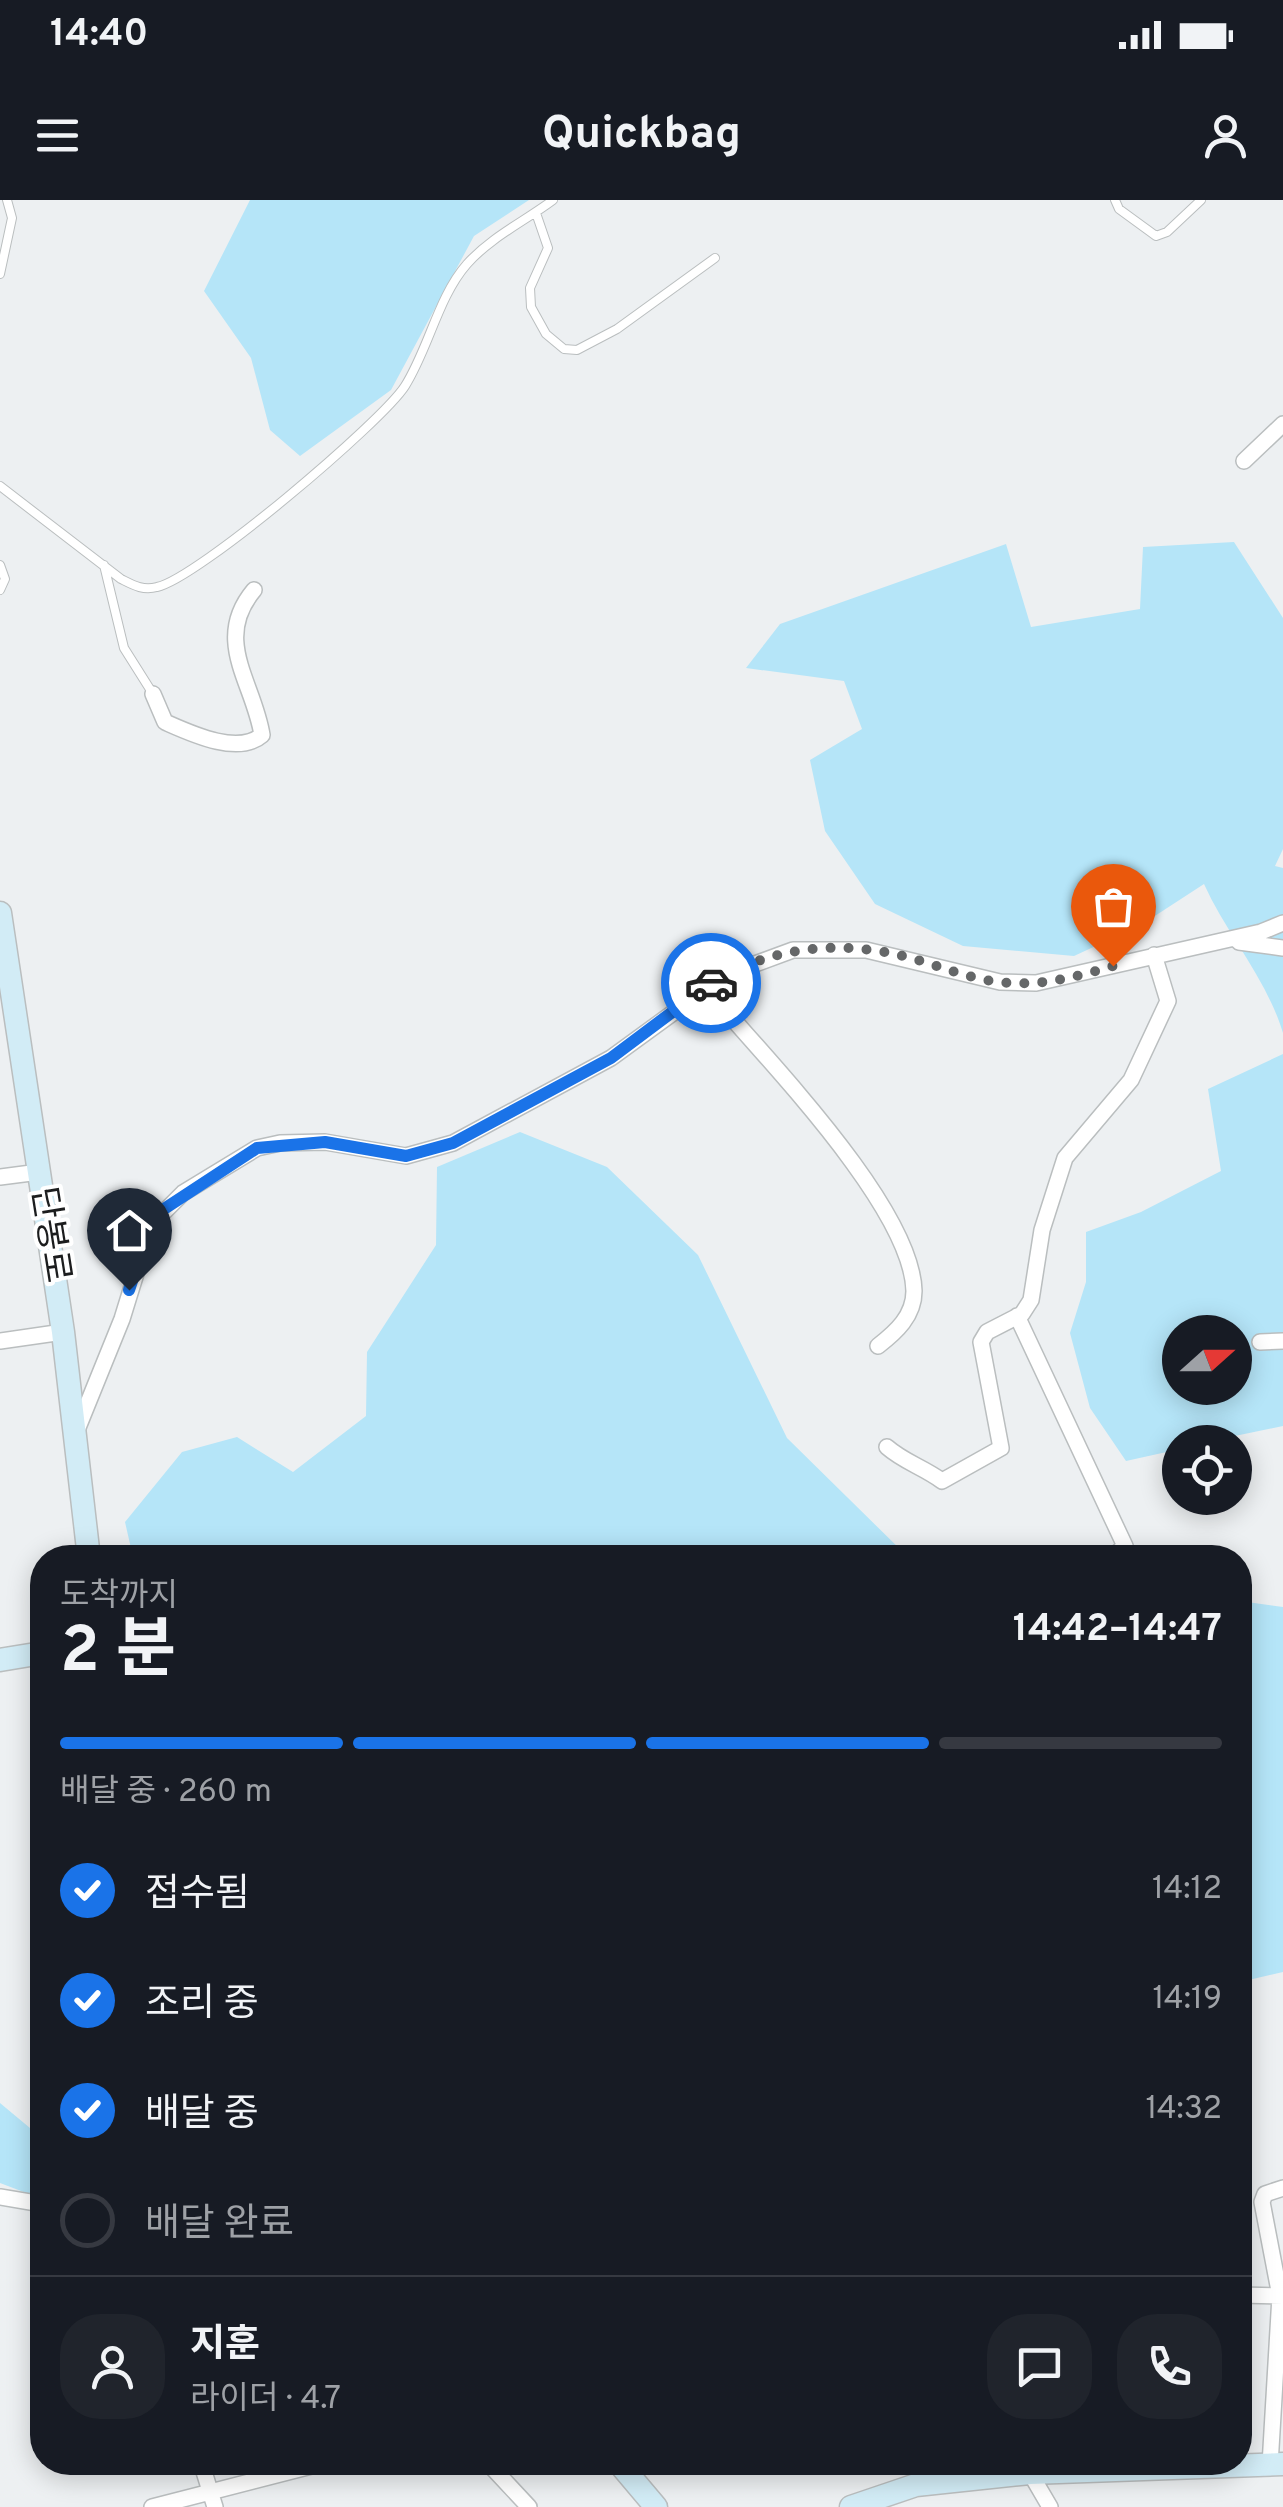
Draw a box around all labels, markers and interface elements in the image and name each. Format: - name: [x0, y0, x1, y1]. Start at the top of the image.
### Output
- text: 14:40: [50, 11, 148, 60]
- text: Quickbag: [542, 107, 741, 164]
- icon: menu: [30, 108, 85, 163]
- icon: person: [1198, 108, 1253, 163]
- pin: [1071, 864, 1156, 967]
- icon: bag: [1086, 879, 1141, 934]
- courier: [661, 933, 761, 1033]
- icon: car: [684, 956, 739, 1011]
- street label: 단봉로: [20, 1184, 78, 1286]
- pin: [87, 1188, 172, 1291]
- icon: home: [102, 1203, 157, 1258]
- north arrow: [1162, 1315, 1252, 1405]
- map controls: [1162, 1315, 1252, 1515]
- button: locate: [1162, 1425, 1252, 1515]
- text: 도착까지: [60, 1577, 178, 1617]
- text: 14:42–14:47: [1013, 1606, 1222, 1655]
- text: 2 분: [60, 1613, 176, 1695]
- text: 배달 중 · 260 m: [60, 1773, 272, 1813]
- icon: check: [60, 1863, 115, 1918]
- text: 14:12: [1152, 1870, 1222, 1910]
- text: 접수됨: [145, 1871, 250, 1920]
- icon: check: [60, 1973, 115, 2028]
- text: 14:19: [1153, 1980, 1222, 2020]
- text: 조리 중: [145, 1981, 259, 2030]
- icon: check: [60, 2083, 115, 2138]
- text: 14:32: [1145, 2090, 1222, 2130]
- text: 배달 중: [145, 2091, 259, 2140]
- text: 배달 완료: [145, 2201, 294, 2250]
- button: person: [60, 2314, 165, 2419]
- button: chat: [987, 2314, 1092, 2419]
- button: phone: [1117, 2314, 1222, 2419]
- text: 지훈: [190, 2322, 260, 2371]
- text: 라이더 · 4.7: [190, 2380, 341, 2420]

